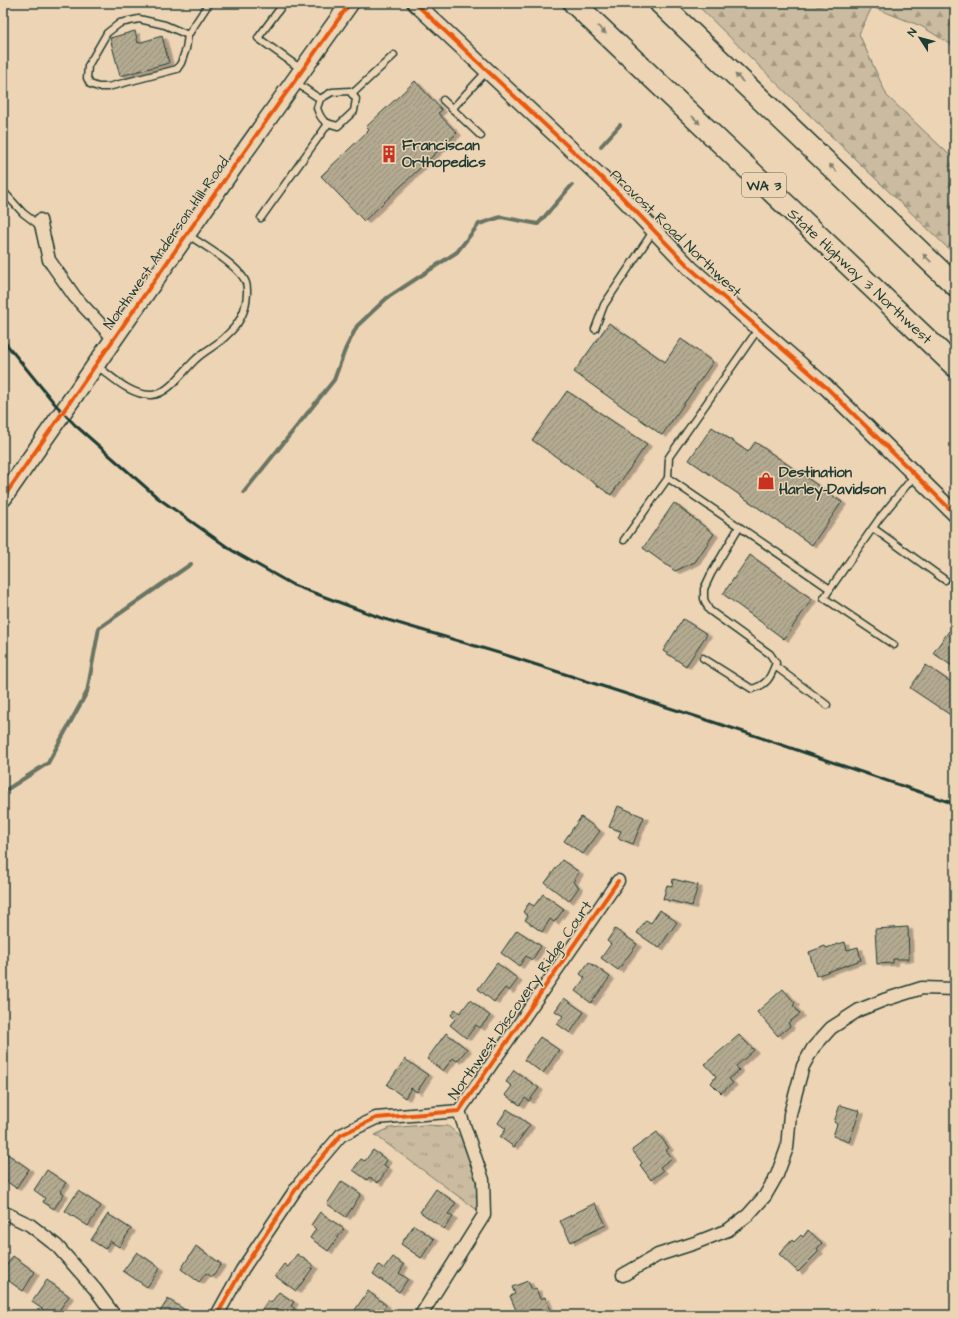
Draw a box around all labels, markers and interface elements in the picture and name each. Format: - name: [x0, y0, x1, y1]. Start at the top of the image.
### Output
- north arrow: [900, 18, 940, 58]
- one-way arrow: [597, 25, 607, 35]
- text: N: [904, 25, 920, 40]
- one-way arrow: [734, 74, 744, 83]
- one-way arrow: [691, 115, 701, 125]
- place label: Franciscan Orthopedics: [402, 135, 486, 173]
- building icon: Franciscan Orthopedics: [379, 144, 399, 164]
- street label: Northwest Anderson Hill Road: [99, 152, 234, 334]
- one-way arrow: [828, 163, 838, 173]
- street label: Provost Road Northwest: [605, 165, 746, 302]
- road number: WA 3: [742, 173, 786, 197]
- street label: State Highway 3 Northwest: [782, 204, 937, 350]
- one-way arrow: [922, 253, 932, 263]
- place label: Destination Harley-Davidson: [779, 462, 886, 501]
- shop icon: Destination Harley-Davidson: [756, 471, 776, 491]
- street label: Northwest Discovery Ridge Court: [443, 896, 598, 1105]

